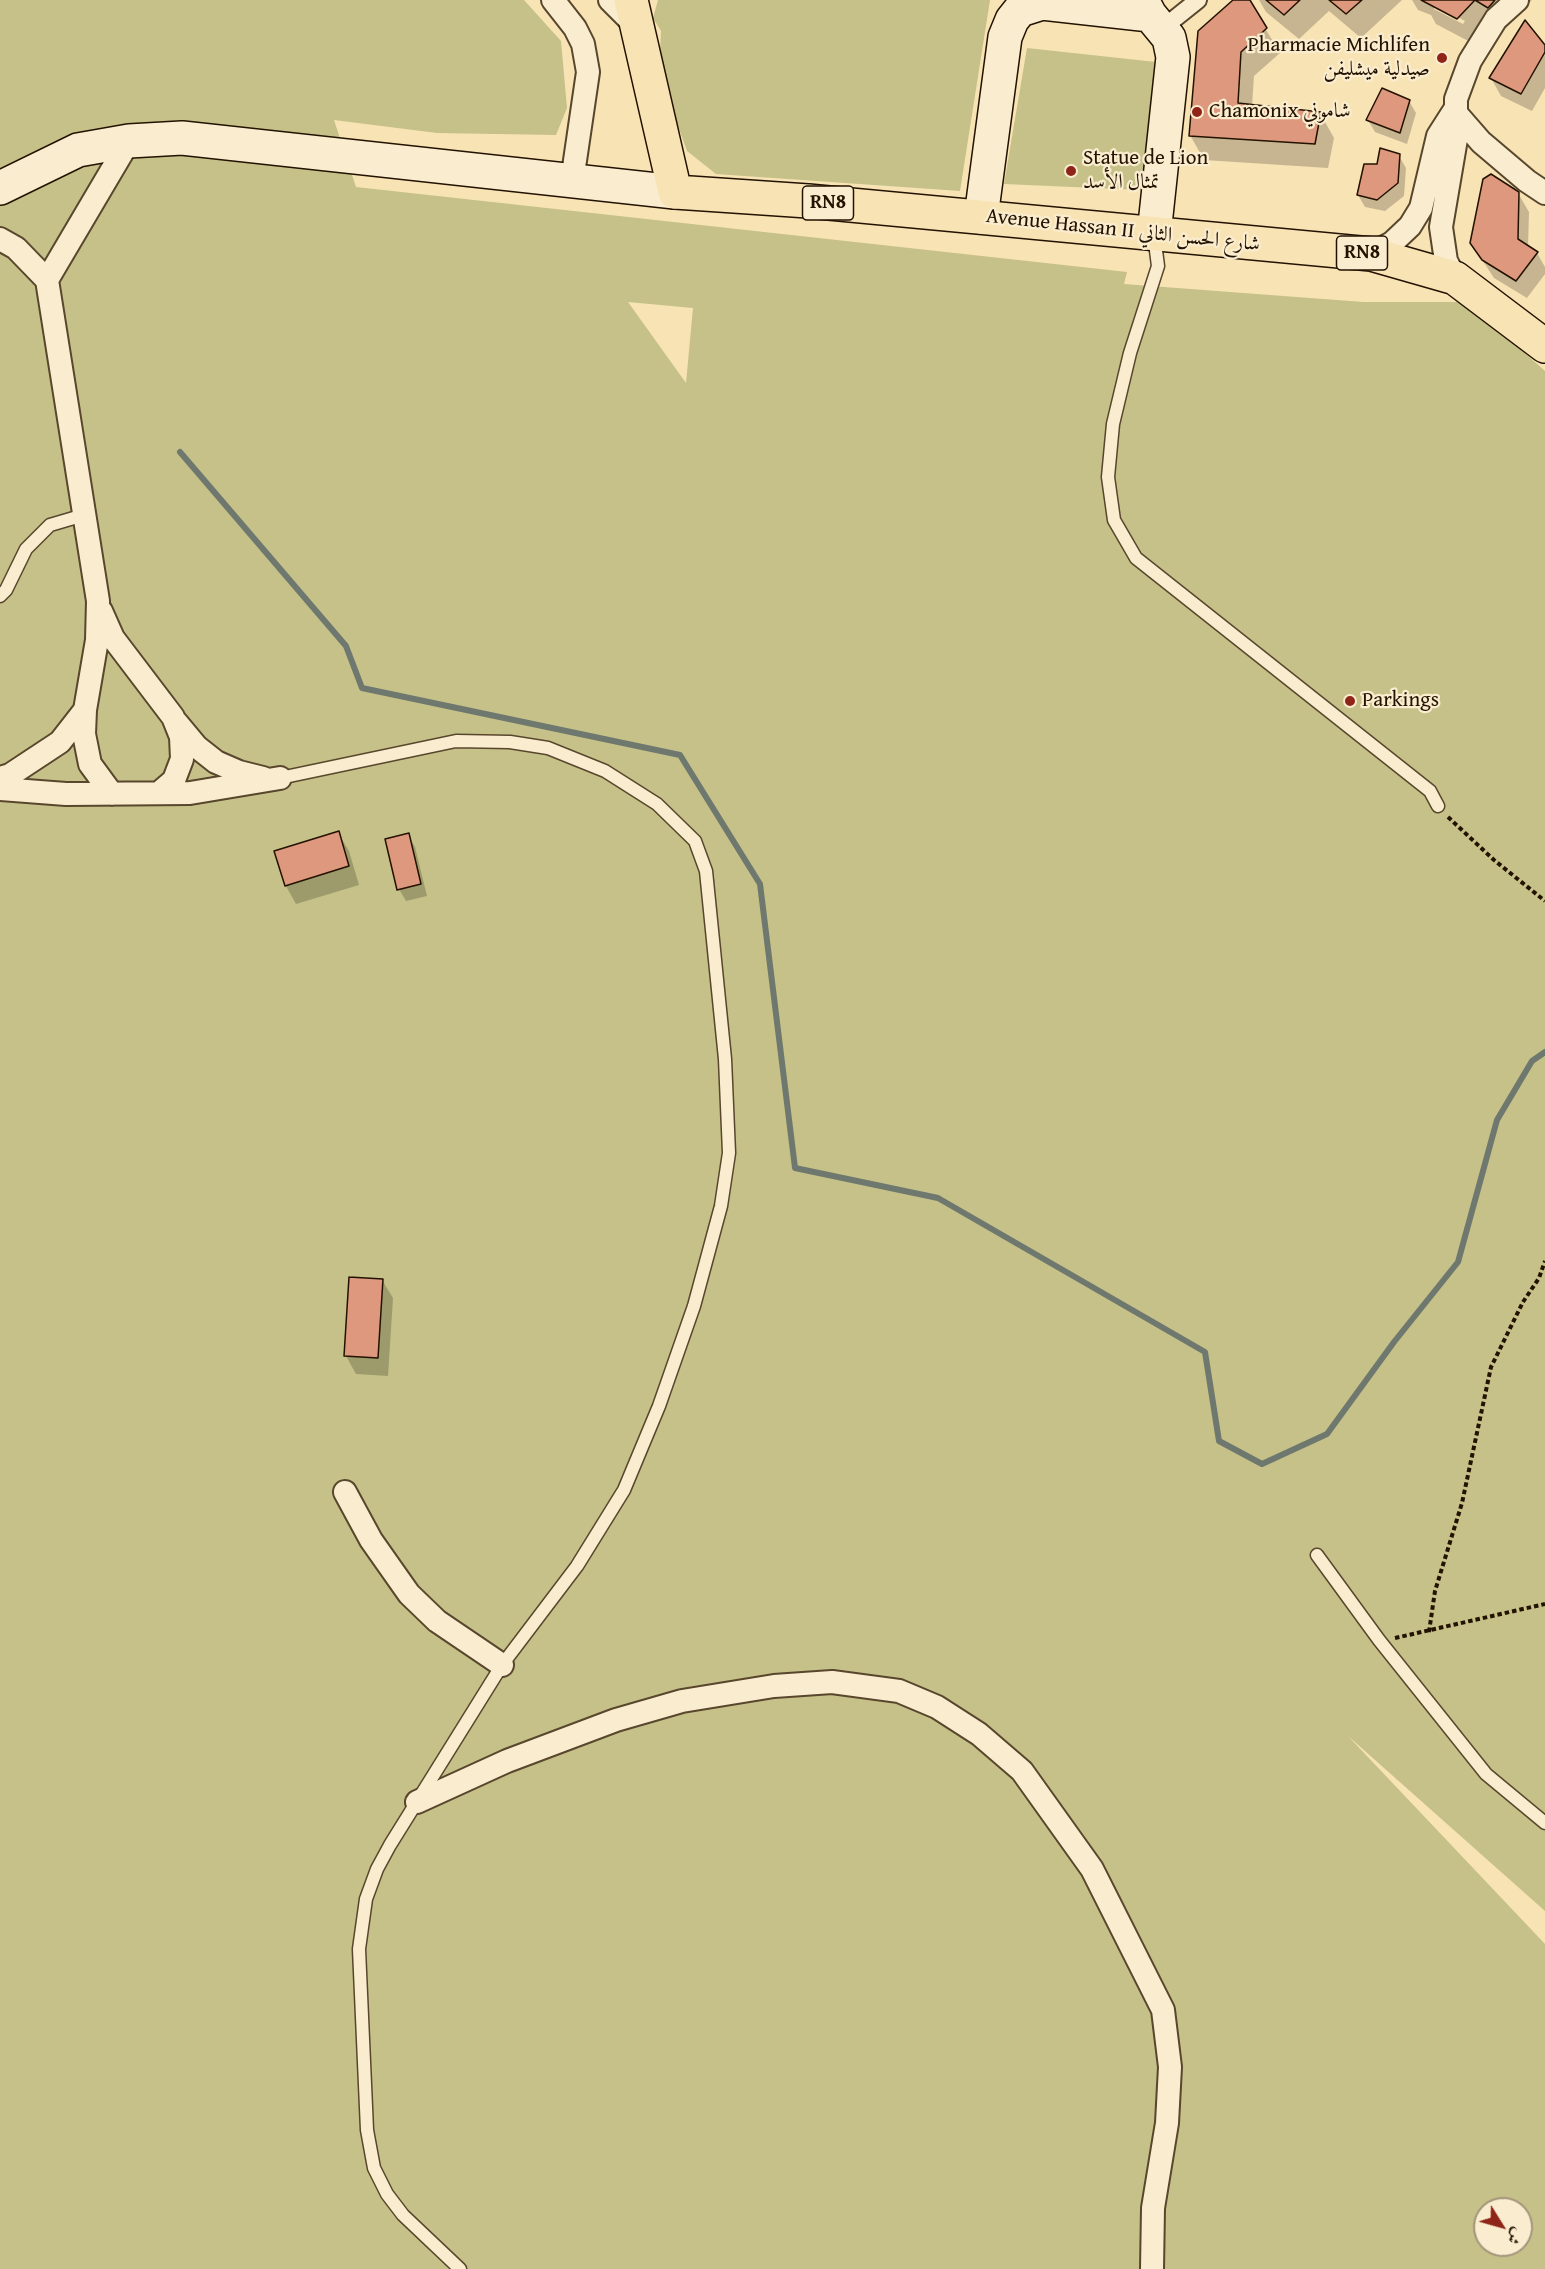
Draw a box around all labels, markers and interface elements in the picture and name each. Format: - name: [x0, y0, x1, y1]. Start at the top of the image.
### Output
- place label: Pharmacie Michlifen صيدلية ميشليفن: [1248, 33, 1430, 83]
- marker: Pharmacie Michlifen صيدلية ميشليفن: [1435, 51, 1449, 65]
- place label: Chamonix شاموني: [1209, 99, 1351, 125]
- marker: Chamonix شاموني: [1190, 105, 1204, 119]
- place label: Statue de Lion تمثال الأسد: [1083, 146, 1208, 196]
- marker: Statue de Lion تمثال الأسد: [1064, 164, 1078, 178]
- road number: RN8: [802, 186, 854, 220]
- street label: Avenue Hassan II شارع الحسن الثاني: [985, 204, 1261, 258]
- road number: RN8: [1336, 236, 1388, 270]
- place label: Parkings: [1362, 688, 1439, 714]
- marker: Parkings: [1343, 694, 1357, 708]
- north arrow: [1473, 2197, 1533, 2257]
- text: ش: [1501, 2223, 1530, 2250]

